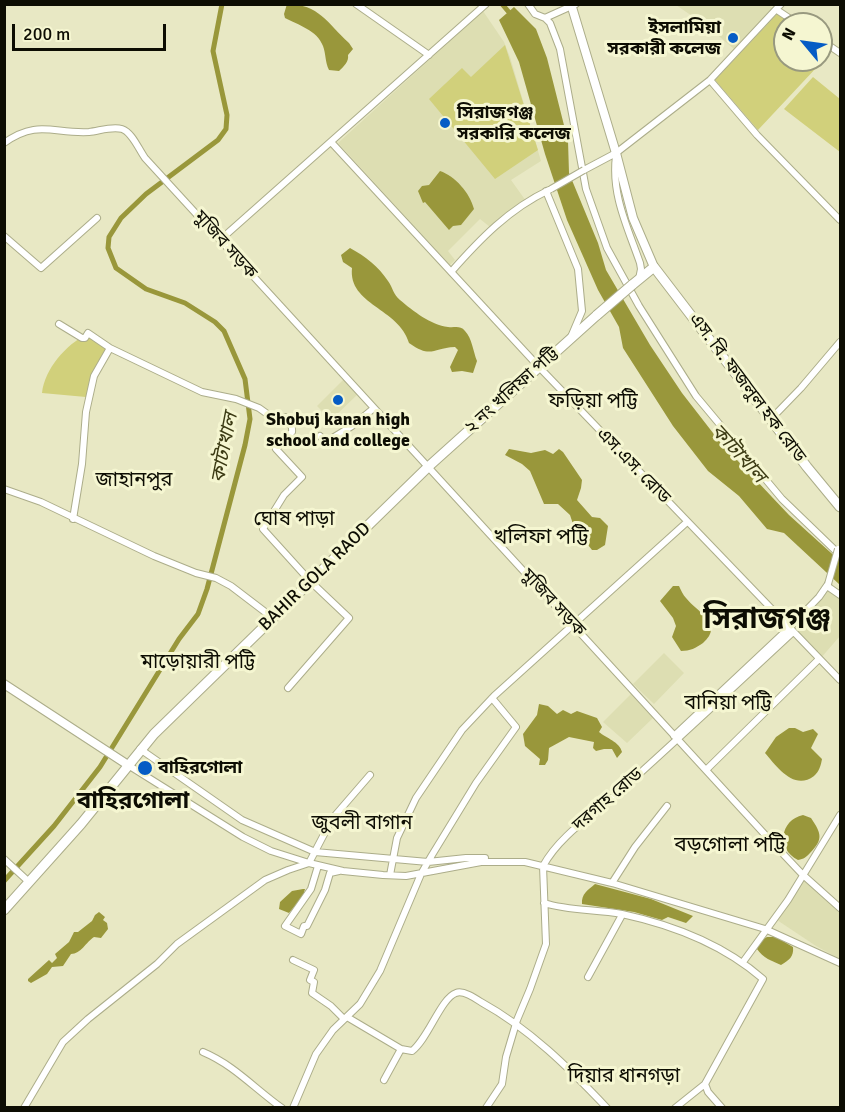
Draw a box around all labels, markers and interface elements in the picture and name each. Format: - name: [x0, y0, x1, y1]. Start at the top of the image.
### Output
- scale bar: [15, 12, 170, 50]
- north arrow: [773, 12, 833, 72]
- place label: ইসলামিয়া সরকারী কলেজ: [607, 17, 721, 60]
- text: 200 m: [23, 23, 70, 45]
- text: N: [778, 25, 800, 44]
- marker: ইসলামিয়া সরকারী কলেজ: [726, 31, 740, 45]
- place label: সিরাজগঞ্জ সরকারি কলেজ: [457, 102, 571, 144]
- marker: সিরাজগঞ্জ সরকারি কলেজ: [438, 116, 452, 130]
- street label: মুজিব সড়ক: [189, 206, 261, 284]
- street label: এস. বি. ফজলুল হক রোড: [684, 309, 810, 467]
- street label: ২ নং খলিফা পট্টি: [461, 343, 563, 439]
- district label: ফড়িয়া পট্টি: [548, 390, 638, 414]
- marker: Shobuj kanan high school and college: [331, 393, 345, 407]
- place label: Shobuj kanan high school and college: [266, 409, 410, 452]
- water label: কাটাখাল: [206, 411, 244, 485]
- water label: কাটাখাল: [705, 420, 771, 488]
- street label: এস.এস. রোড: [592, 424, 674, 508]
- district label: জাহানপুর: [96, 469, 172, 493]
- district label: ঘোষ পাড়া: [253, 508, 335, 532]
- street label: BAHIR GOLA RAOD: [255, 518, 375, 636]
- district label: খলিফা পট্টি: [494, 524, 588, 550]
- street label: মুজিব সড়ক: [516, 565, 590, 641]
- district label: সিরাজগঞ্জ: [703, 602, 831, 638]
- district label: মাড়োয়ারী পট্টি: [141, 651, 255, 675]
- district label: বানিয়া পট্টি: [684, 692, 772, 716]
- place label: বাহিরগোলা: [158, 757, 242, 779]
- marker: বাহিরগোলা: [136, 759, 154, 777]
- street label: দরগাহ রোড: [569, 764, 647, 836]
- district label: বাহিরগোলা: [77, 788, 189, 816]
- district label: জুবলী বাগান: [311, 812, 413, 836]
- district label: বড়গোলা পট্টি: [674, 832, 786, 858]
- district label: দিয়ার ধানগড়া: [568, 1065, 680, 1089]

